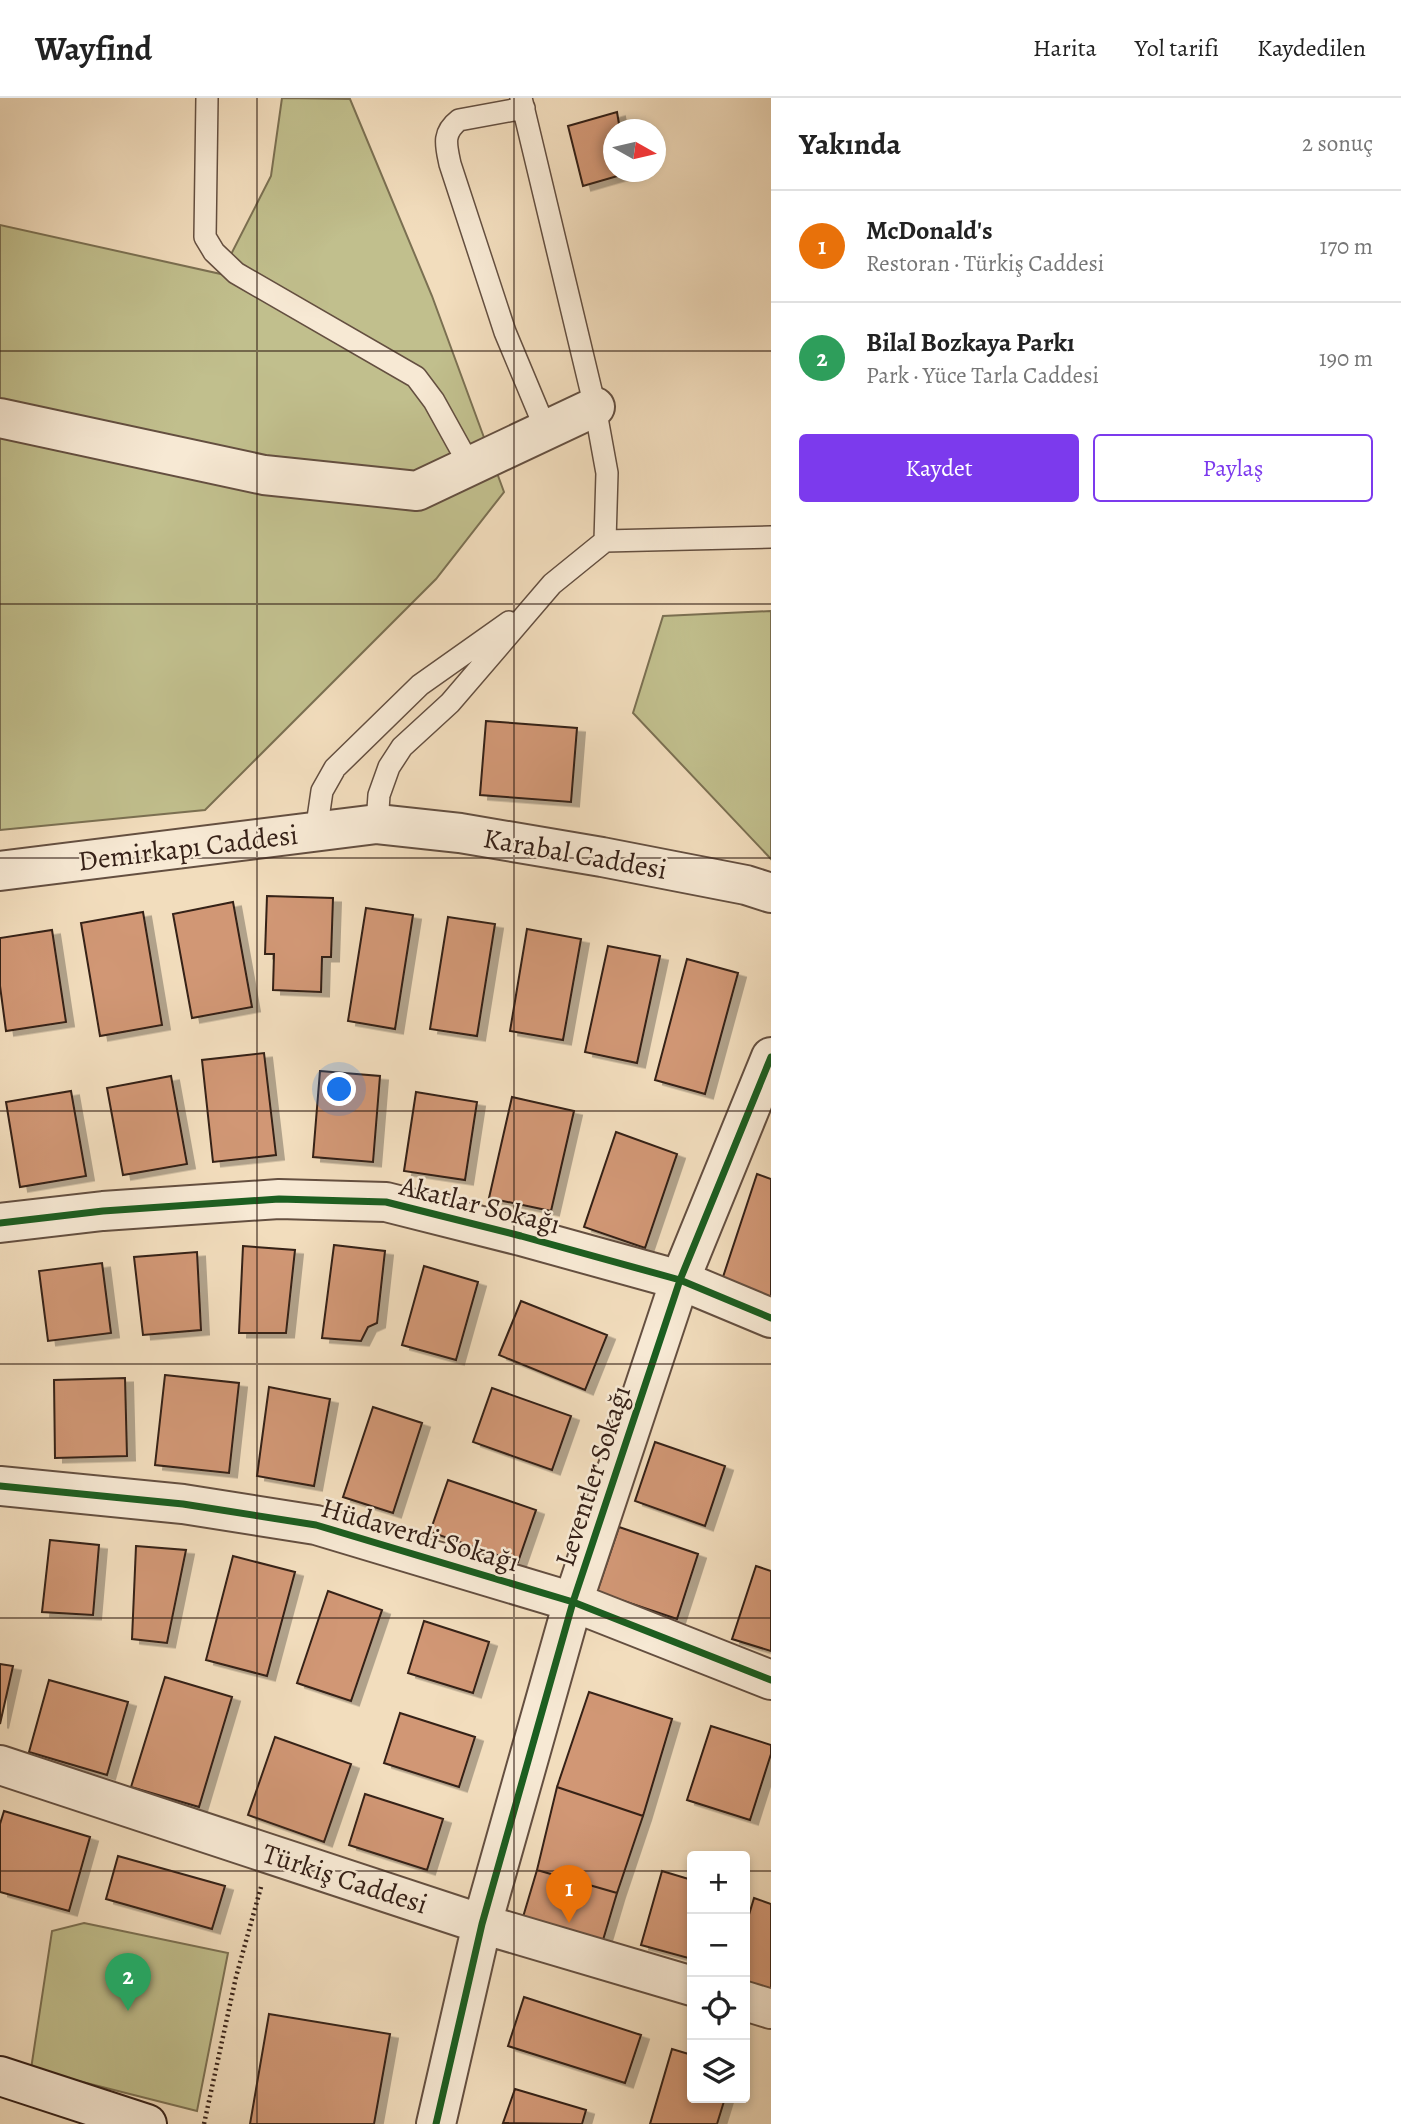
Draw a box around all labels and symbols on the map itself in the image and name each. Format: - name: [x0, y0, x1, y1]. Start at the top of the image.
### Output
- north arrow: [603, 119, 666, 182]
- street label: Demirkapı Caddesi: [76, 816, 300, 880]
- street label: Karabal Caddesi: [480, 819, 670, 889]
- your location: [322, 1072, 356, 1106]
- street label: Akatlar Sokağı: [395, 1166, 564, 1243]
- street label: Leventler Sokağı: [546, 1381, 640, 1571]
- street label: Hüdaverdi Sokağı: [317, 1489, 523, 1581]
- street label: Türkiş Caddesi: [258, 1834, 432, 1924]
- pin: 1: [546, 1865, 592, 1923]
- pin: 2: [105, 1953, 151, 2011]

